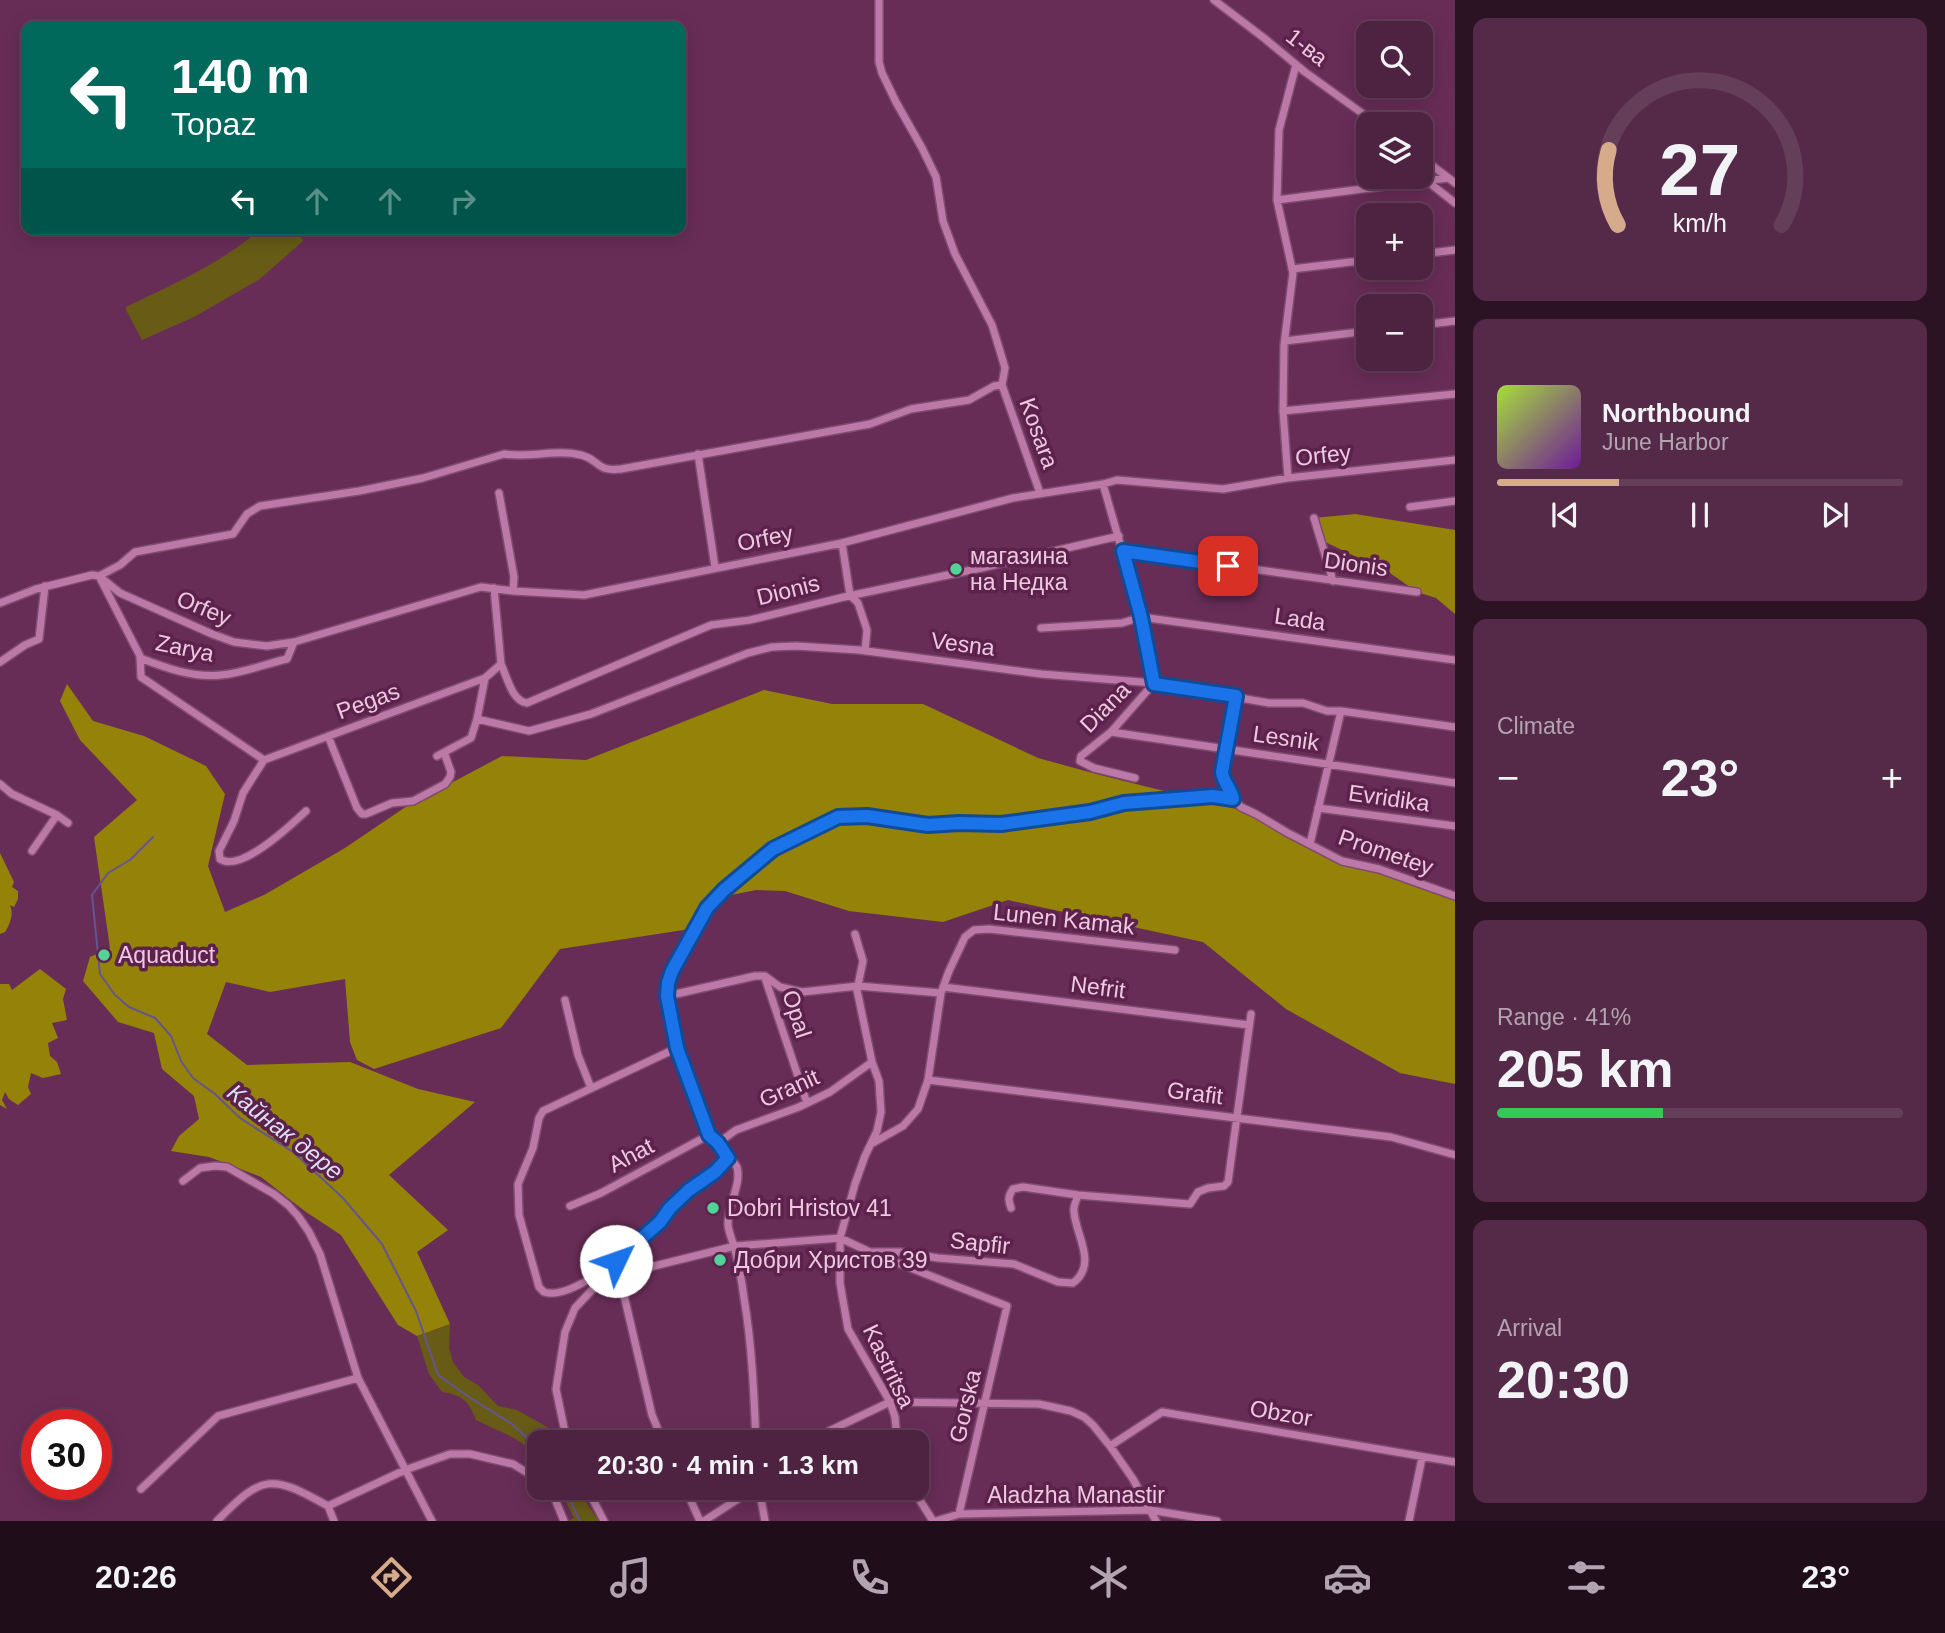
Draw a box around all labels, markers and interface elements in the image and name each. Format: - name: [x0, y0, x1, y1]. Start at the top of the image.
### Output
- map controls: [1356, 21, 1433, 371]
- button: search: [1356, 21, 1433, 98]
- street label: 1-ва: [1281, 23, 1333, 71]
- icon: left: [56, 49, 147, 140]
- text: 140 m: [171, 49, 310, 103]
- text: Topaz: [171, 106, 256, 142]
- button: layers: [1356, 112, 1433, 189]
- text: 27: [1660, 130, 1740, 211]
- icon: left: [225, 182, 263, 220]
- icon: ahead: [298, 182, 336, 220]
- icon: ahead: [371, 182, 409, 220]
- icon: right: [444, 182, 482, 220]
- button: +: [1356, 203, 1433, 280]
- text: km/h: [1673, 209, 1727, 237]
- button: −: [1356, 294, 1433, 371]
- street label: Kosara: [1014, 394, 1064, 472]
- text: Northbound: [1602, 398, 1751, 428]
- text: June Harbor: [1602, 429, 1729, 455]
- street label: Orfey: [1294, 439, 1353, 471]
- icon: previous: [1546, 496, 1584, 534]
- icon: pause: [1681, 496, 1719, 534]
- icon: next: [1816, 496, 1854, 534]
- street label: Orfey: [735, 520, 796, 556]
- pin: [1198, 536, 1258, 596]
- place label: магазина на Недка: [970, 543, 1068, 595]
- icon: arrive: [1209, 547, 1247, 585]
- street label: Dionis: [1323, 547, 1389, 581]
- marker: магазина на Недка: [948, 561, 964, 577]
- street label: Dionis: [754, 570, 822, 610]
- street label: Orfey: [173, 585, 235, 631]
- street label: Lada: [1273, 603, 1327, 635]
- street label: Vesna: [930, 627, 997, 661]
- street label: Zarya: [154, 629, 217, 667]
- street label: Diana: [1075, 676, 1136, 737]
- street label: Pegas: [333, 678, 403, 724]
- text: Climate: [1497, 713, 1575, 739]
- street label: Lesnik: [1251, 721, 1321, 756]
- text: 23°: [1661, 749, 1739, 807]
- text: −: [1497, 757, 1519, 799]
- text: +: [1881, 757, 1903, 799]
- street label: Evridika: [1347, 779, 1432, 817]
- street label: Prometey: [1335, 824, 1437, 880]
- street label: Lunen Kamak: [992, 899, 1136, 939]
- place label: Aquaduct: [118, 942, 216, 968]
- marker: Aquaduct: [96, 947, 112, 963]
- street label: Nefrit: [1069, 971, 1127, 1003]
- street label: Opal: [777, 987, 817, 1041]
- text: Range · 41%: [1497, 1004, 1631, 1030]
- text: 205 km: [1497, 1040, 1673, 1098]
- street label: Granit: [755, 1063, 823, 1113]
- street label: Grafit: [1166, 1077, 1225, 1109]
- water label: Кайнак дере: [222, 1078, 348, 1185]
- street label: Ahat: [604, 1132, 659, 1178]
- place label: Dobri Hristov 41: [727, 1195, 892, 1221]
- marker: Dobri Hristov 41: [705, 1200, 721, 1216]
- position arrow: [579, 1224, 653, 1298]
- street label: Sapfir: [949, 1227, 1012, 1259]
- place label: Добри Христов 39: [734, 1247, 928, 1273]
- marker: Добри Христов 39: [712, 1252, 728, 1268]
- text: Arrival: [1497, 1315, 1562, 1341]
- street label: Kastritsa: [858, 1320, 920, 1412]
- text: 20:30: [1497, 1351, 1630, 1409]
- street label: Gorska: [944, 1367, 986, 1445]
- street label: Obzor: [1248, 1395, 1314, 1431]
- speed limit sign: 30: [21, 1409, 112, 1500]
- text: 20:30 · 4 min · 1.3 km: [597, 1450, 859, 1480]
- street label: Aladzha Manastir: [987, 1482, 1165, 1508]
- icon: directions: [367, 1553, 416, 1602]
- icon: music: [606, 1553, 655, 1602]
- icon: phone: [845, 1553, 894, 1602]
- icon: climate: [1084, 1553, 1133, 1602]
- icon: car: [1323, 1553, 1372, 1602]
- icon: filters: [1562, 1553, 1611, 1602]
- text: 20:26: [95, 1559, 177, 1595]
- text: 23°: [1802, 1559, 1850, 1595]

